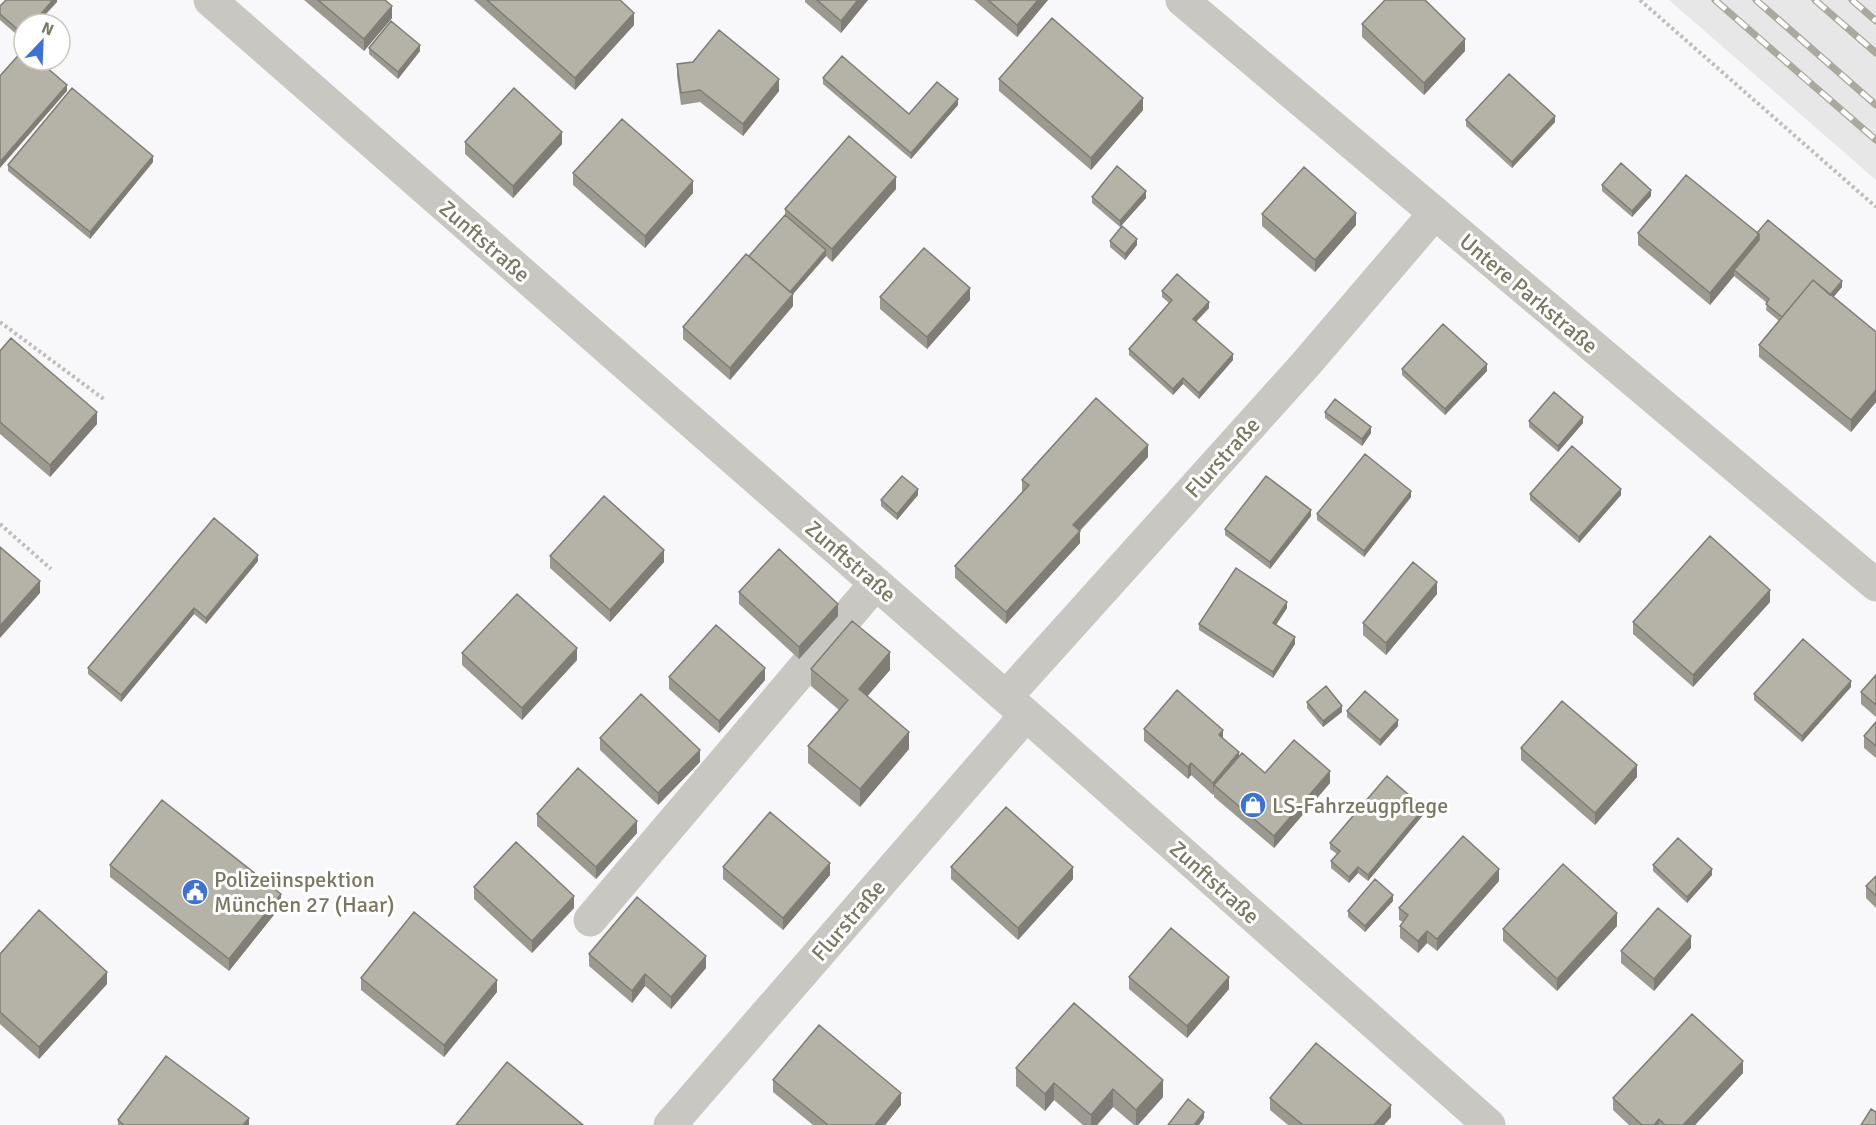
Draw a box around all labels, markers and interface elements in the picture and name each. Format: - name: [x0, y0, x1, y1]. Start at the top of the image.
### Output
- north arrow: [12, 12, 72, 72]
- text: N: [38, 18, 57, 40]
- street label: Zunftstraße: [434, 195, 536, 288]
- street label: Untere Parkstraße: [1454, 228, 1603, 359]
- street label: Flurstraße: [1179, 411, 1266, 503]
- street label: Zunftstraße: [800, 515, 902, 608]
- shop icon: LS-Fahrzeugpflege: [1238, 790, 1268, 820]
- place label: LS-Fahrzeugpflege: [1272, 792, 1448, 819]
- street label: Zunftstraße: [1164, 835, 1265, 930]
- place label: Polizeiinspektion München 27 (Haar): [214, 866, 394, 918]
- street label: Flurstraße: [806, 874, 891, 967]
- public building icon: Polizeiinspektion München 27 (Haar): [180, 877, 210, 907]

